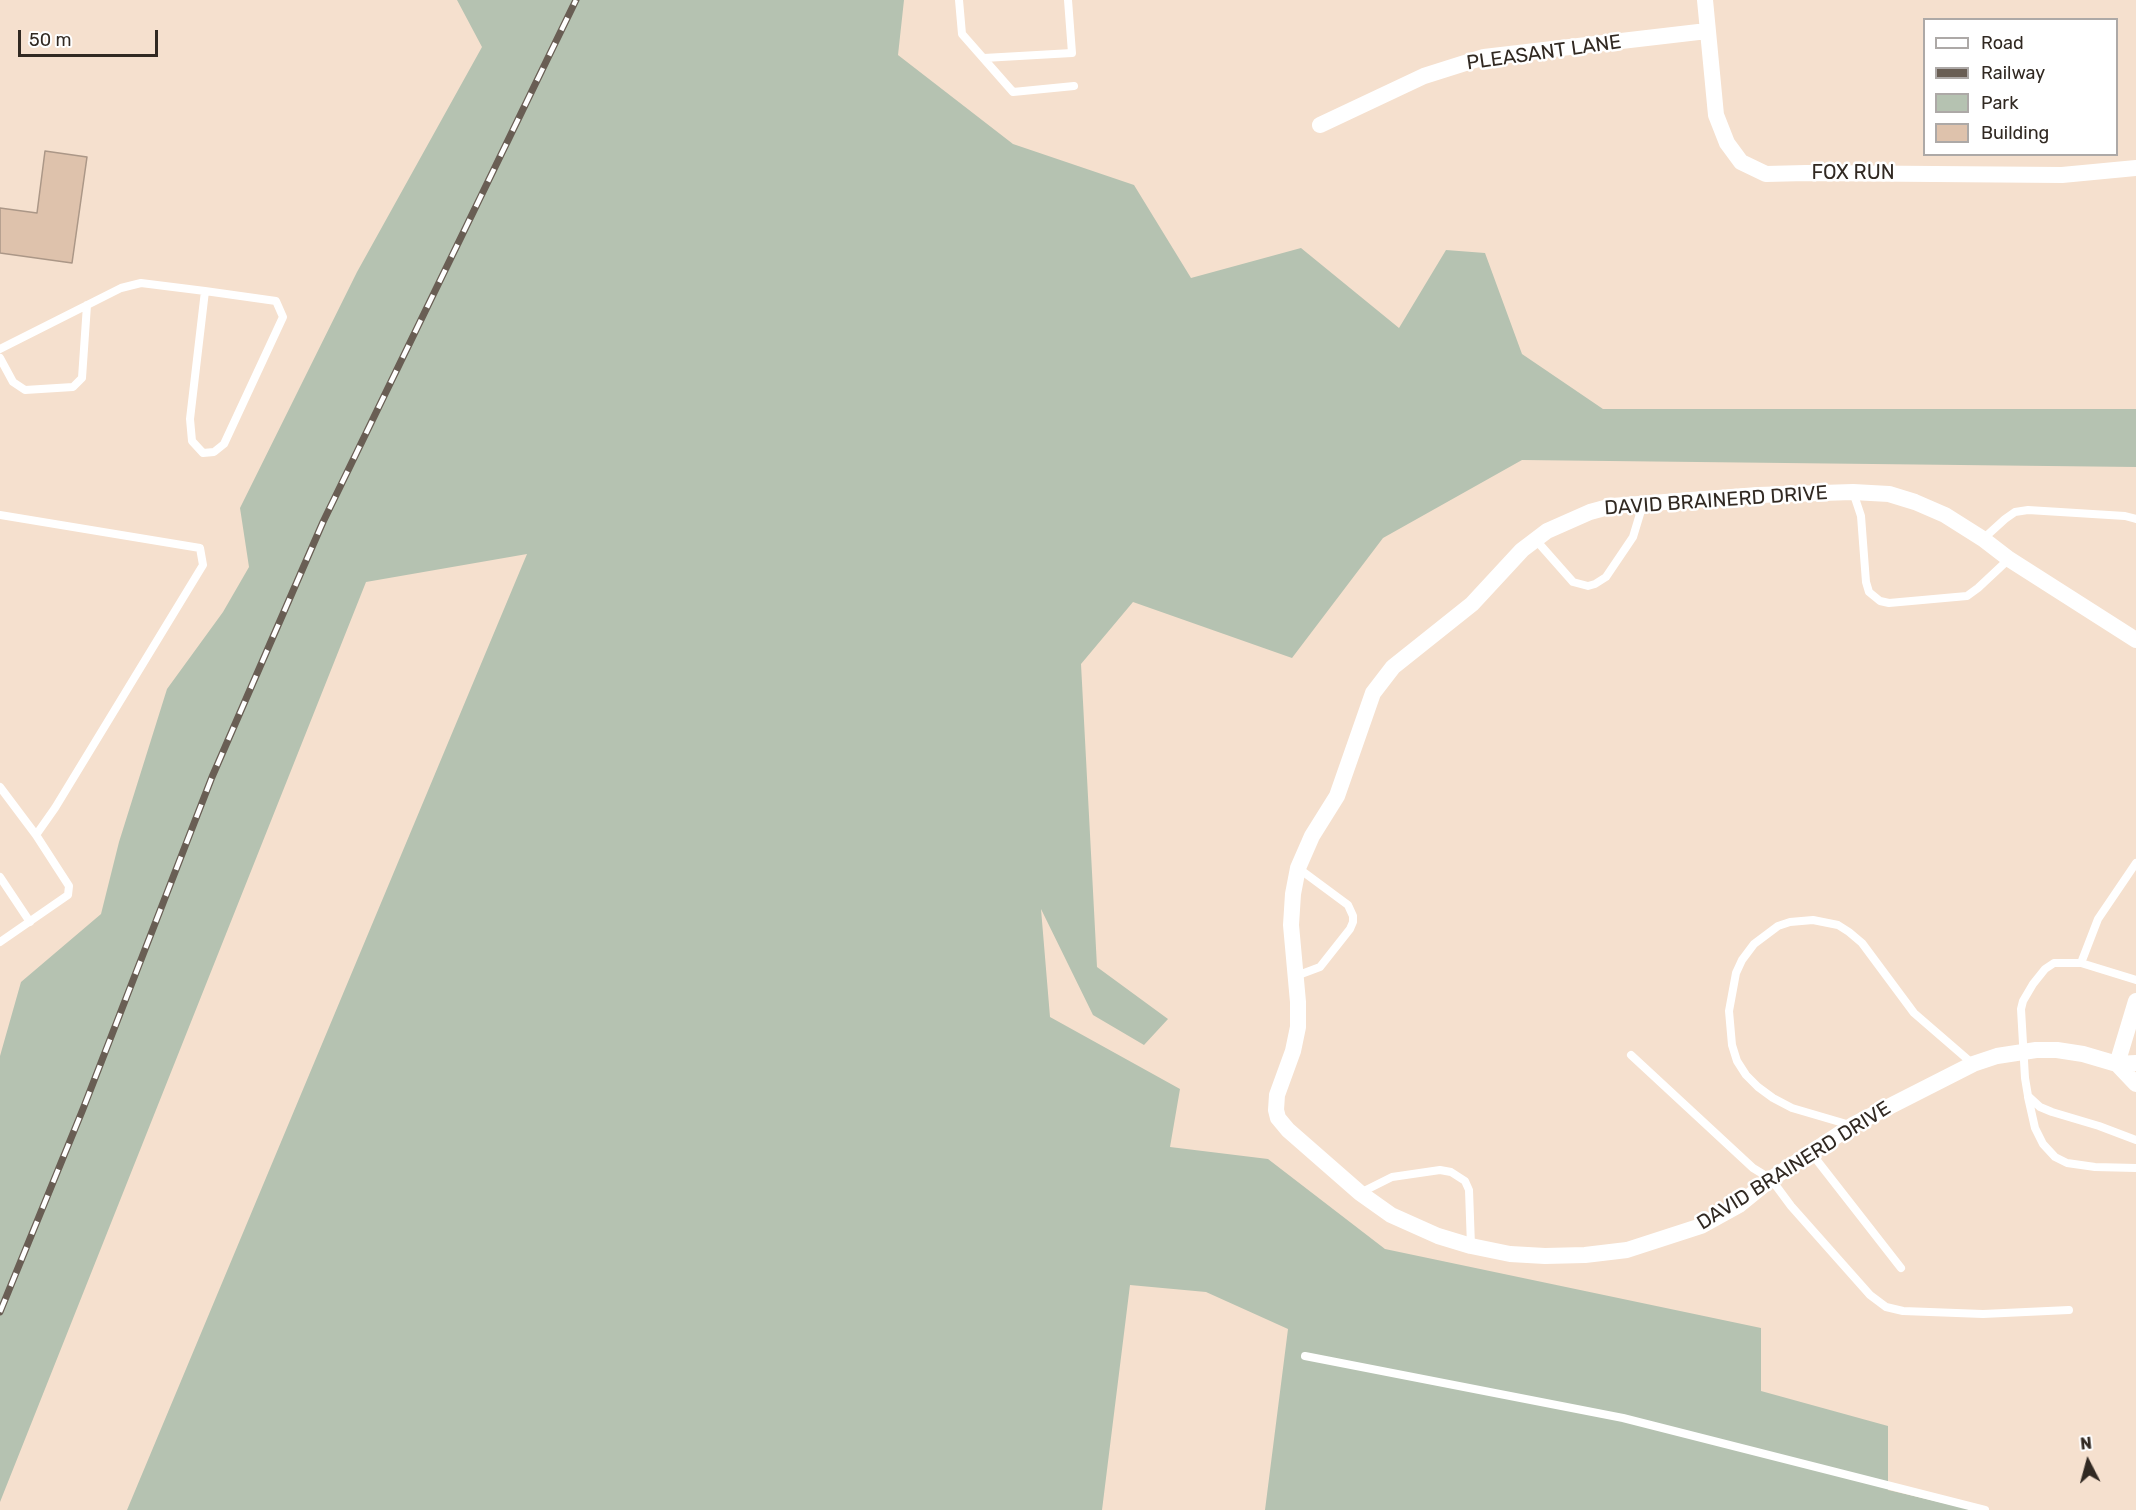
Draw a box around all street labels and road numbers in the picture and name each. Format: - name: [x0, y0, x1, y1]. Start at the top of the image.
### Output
- street label: PLEASANT LANE: [1465, 30, 1623, 76]
- street label: FOX RUN: [1811, 161, 1895, 185]
- street label: DAVID BRAINERD DRIVE: [1603, 481, 1829, 521]
- street label: DAVID BRAINERD DRIVE: [1693, 1097, 1895, 1235]

